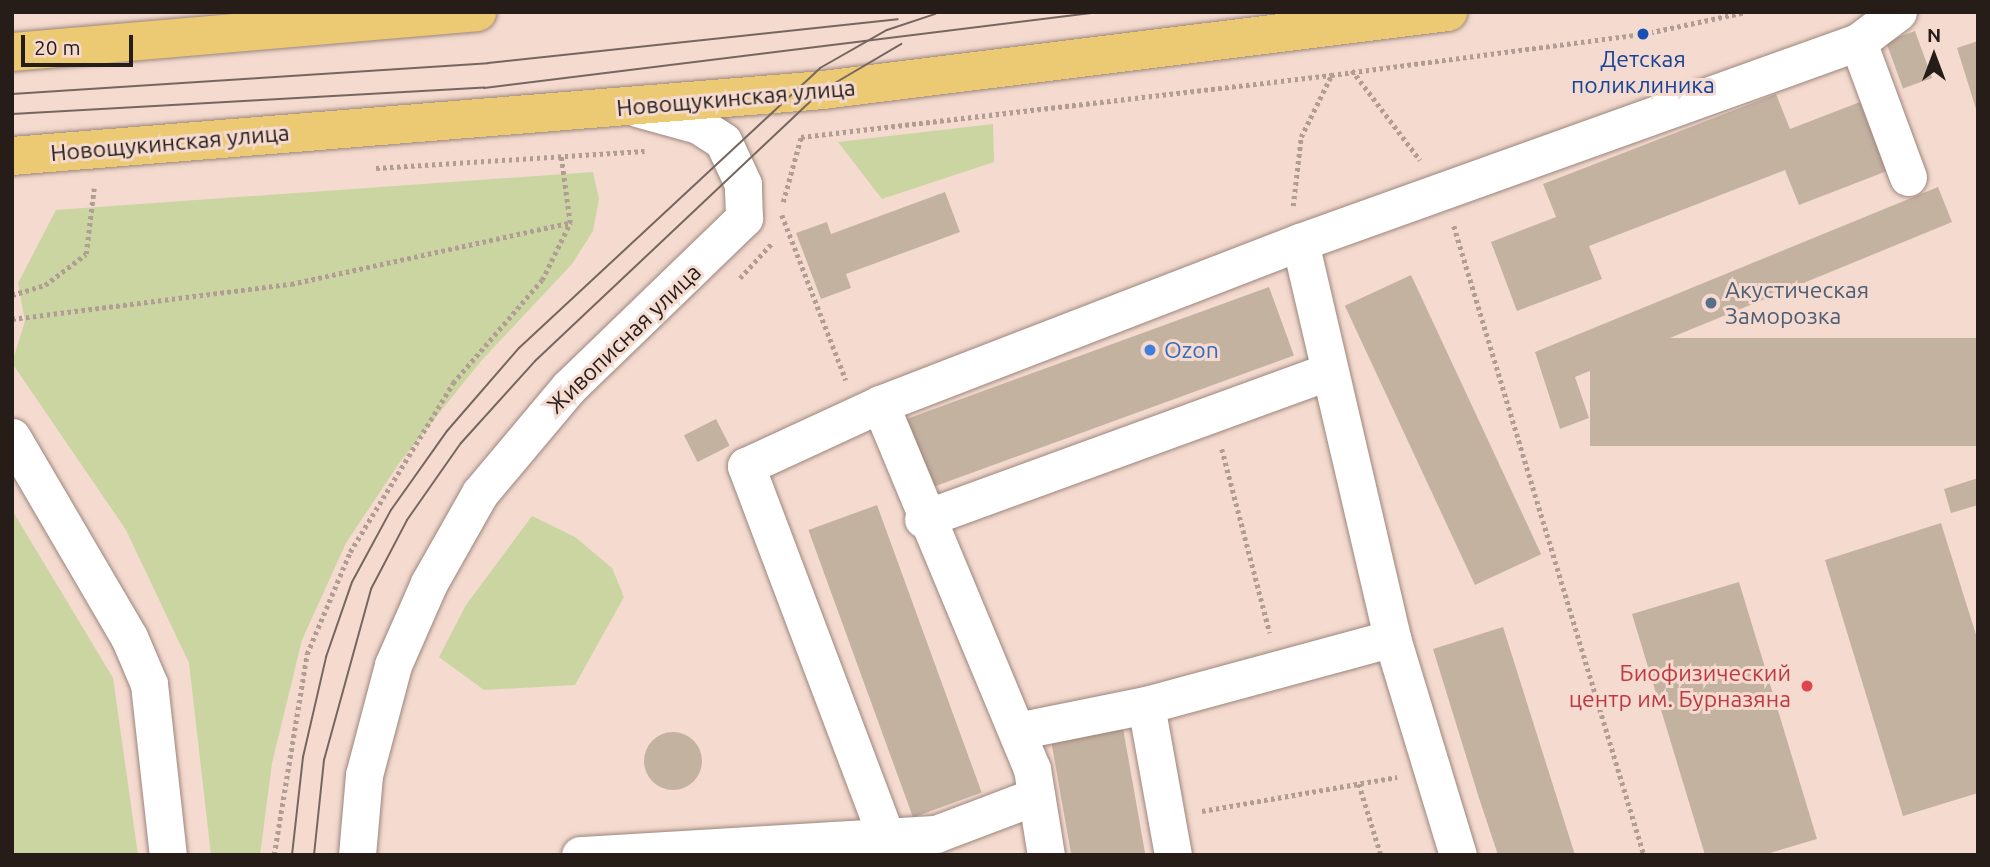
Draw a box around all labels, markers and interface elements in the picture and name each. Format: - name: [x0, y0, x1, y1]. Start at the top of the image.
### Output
- scale bar: [24, 21, 136, 65]
- north arrow: [1899, 21, 1969, 91]
- text: N: [1927, 24, 1941, 46]
- marker: Детская поликлиника: [1635, 26, 1651, 42]
- text: 20 m: [34, 35, 81, 59]
- place label: Детская поликлиника: [1571, 45, 1715, 99]
- street label: Новощукинская улица: [615, 74, 857, 122]
- street label: Новощукинская улица: [49, 119, 291, 167]
- street label: Живописная улица: [541, 259, 707, 419]
- place label: Акустическая Заморозка: [1725, 276, 1869, 330]
- marker: Акустическая Заморозка: [1703, 295, 1719, 311]
- place label: Ozon: [1164, 336, 1219, 364]
- marker: Ozon: [1142, 342, 1158, 358]
- place label: Биофизический центр им. Бурназяна: [1569, 659, 1791, 713]
- marker: Биофизический центр им. Бурназяна: [1797, 676, 1817, 696]

